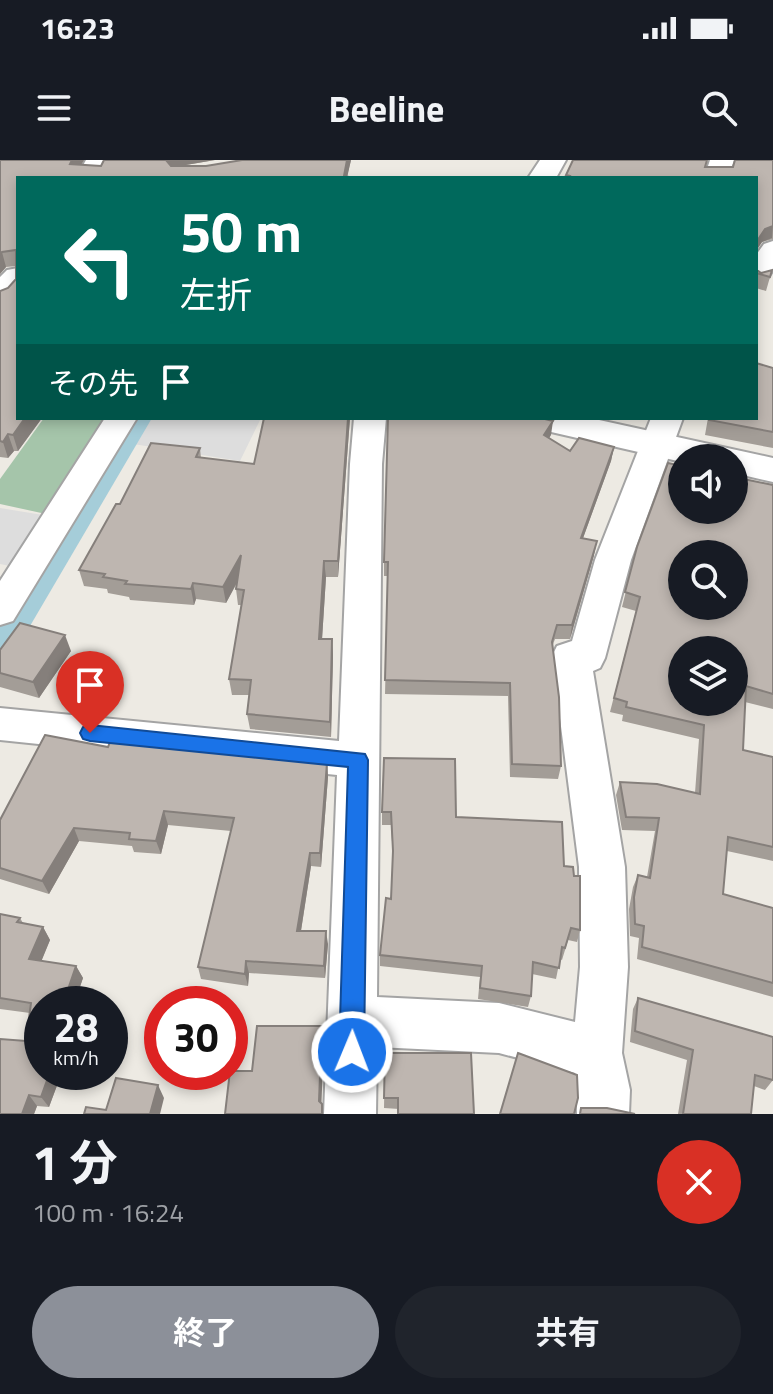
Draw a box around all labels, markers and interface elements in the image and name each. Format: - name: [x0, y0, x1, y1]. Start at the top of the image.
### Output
- text: 16:23: [40, 5, 115, 51]
- text: Beeline: [329, 81, 444, 136]
- icon: menu: [32, 86, 76, 130]
- icon: search: [697, 86, 741, 130]
- text: 50 m: [180, 189, 302, 274]
- icon: left: [48, 208, 152, 312]
- text: 左折: [180, 267, 252, 322]
- text: その先: [48, 360, 138, 406]
- icon: arrive: [154, 360, 198, 404]
- map controls: [668, 444, 748, 716]
- button: sound: [668, 444, 748, 524]
- button: search: [668, 540, 748, 620]
- button: layers: [668, 636, 748, 716]
- pin: [56, 651, 124, 733]
- icon: arrive: [68, 663, 112, 707]
- speed limit sign: 30: [144, 986, 248, 1090]
- text: 28: [54, 997, 98, 1058]
- position arrow: [310, 1010, 394, 1094]
- text: km/h: [53, 1042, 99, 1073]
- text: 1 分: [32, 1126, 117, 1199]
- button: close: [657, 1140, 741, 1224]
- text: 100 m · 16:24: [32, 1193, 184, 1232]
- button: 終了: [32, 1286, 379, 1378]
- button: 共有: [395, 1286, 741, 1378]

